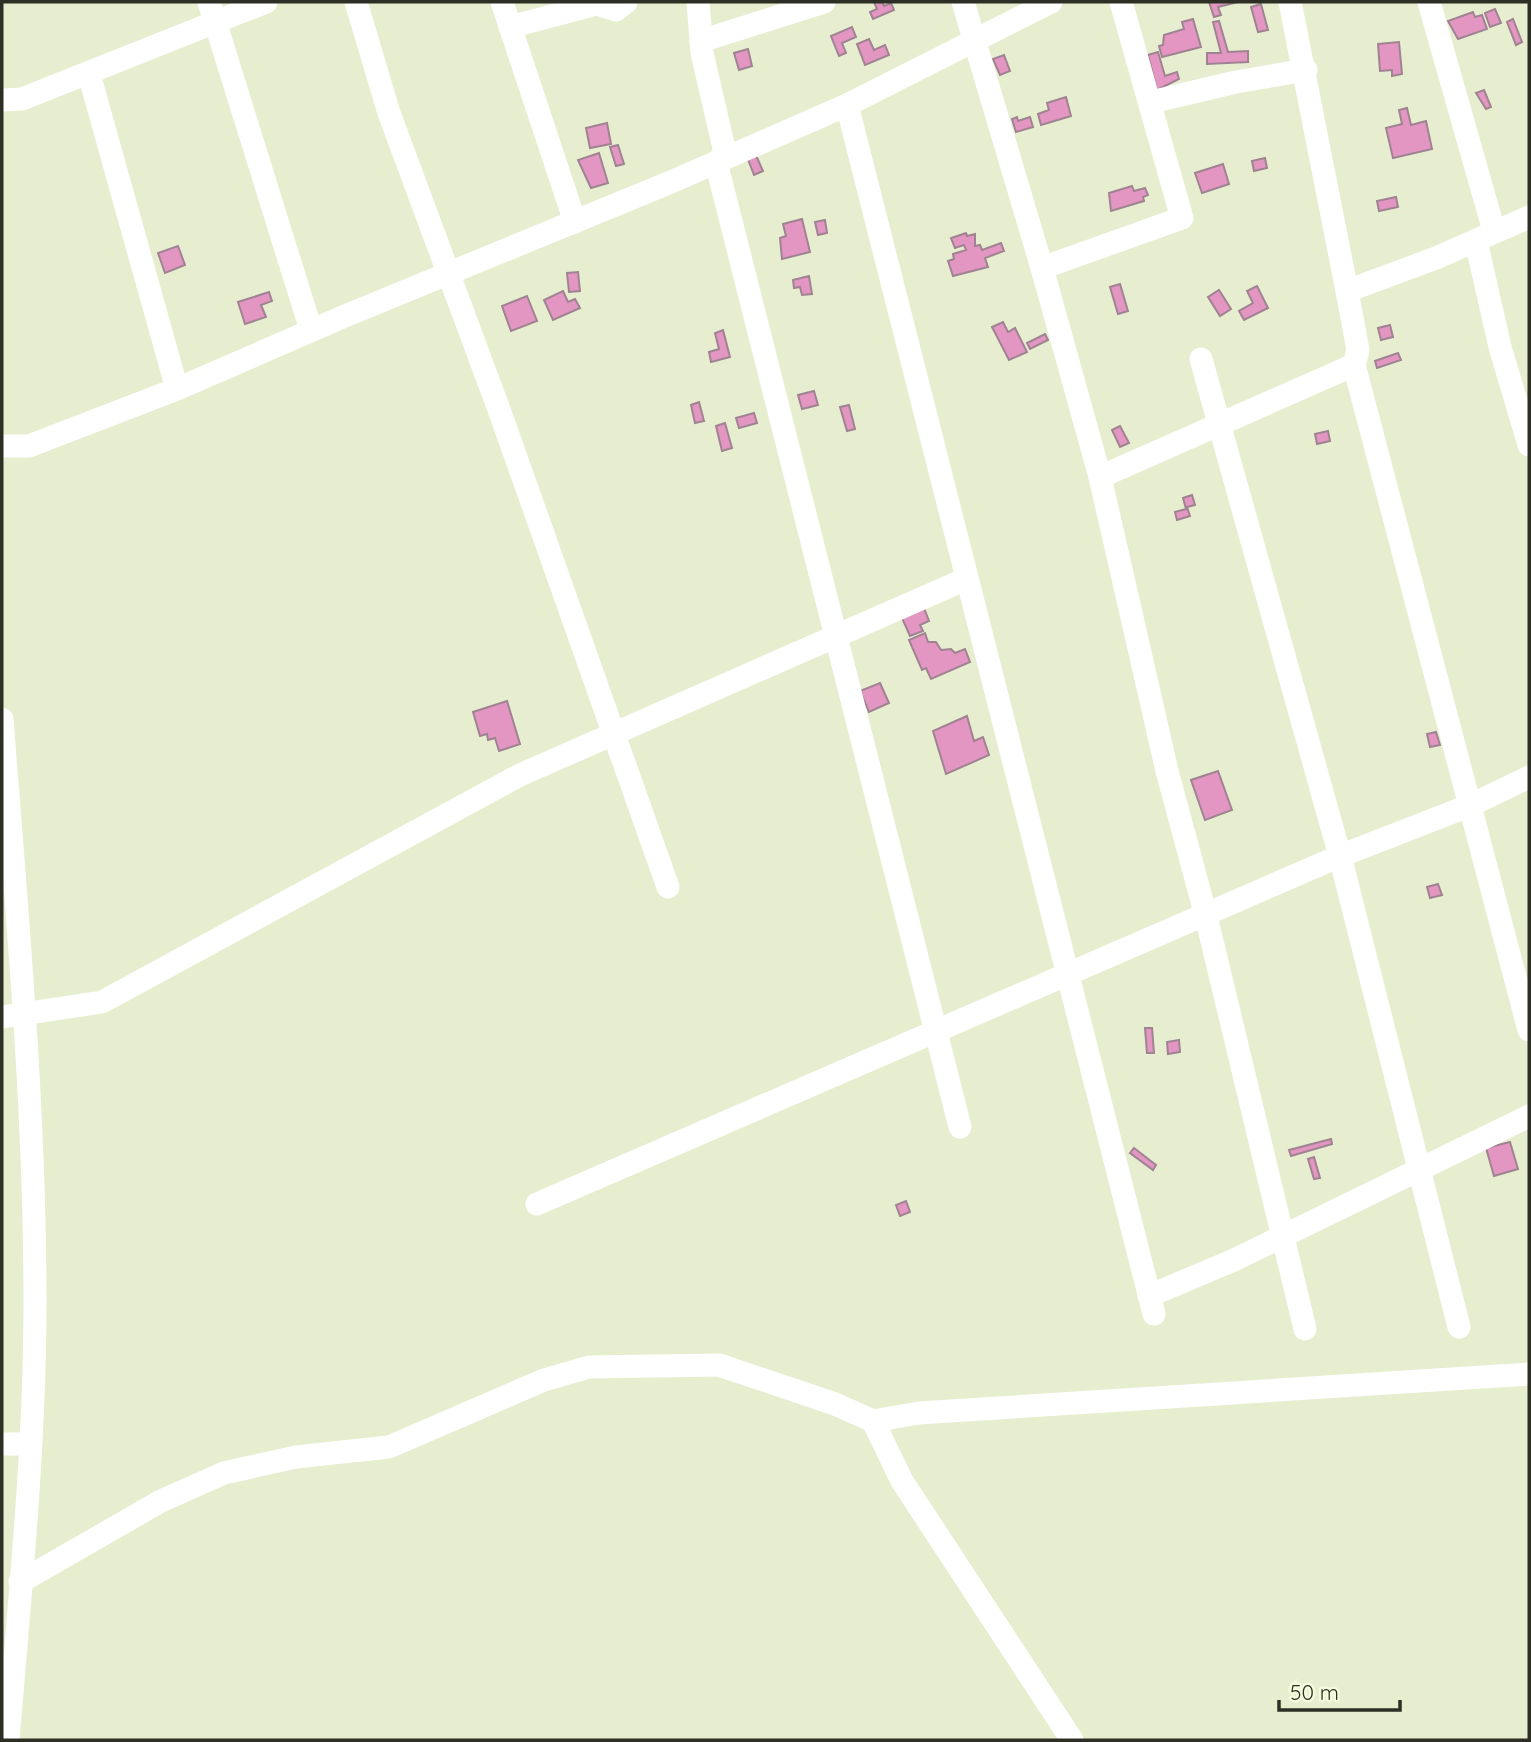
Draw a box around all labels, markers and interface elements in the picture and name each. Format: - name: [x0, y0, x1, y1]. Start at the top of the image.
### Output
- scale bar: [1279, 1668, 1400, 1712]
- text: 50 m: [1290, 1679, 1339, 1705]

